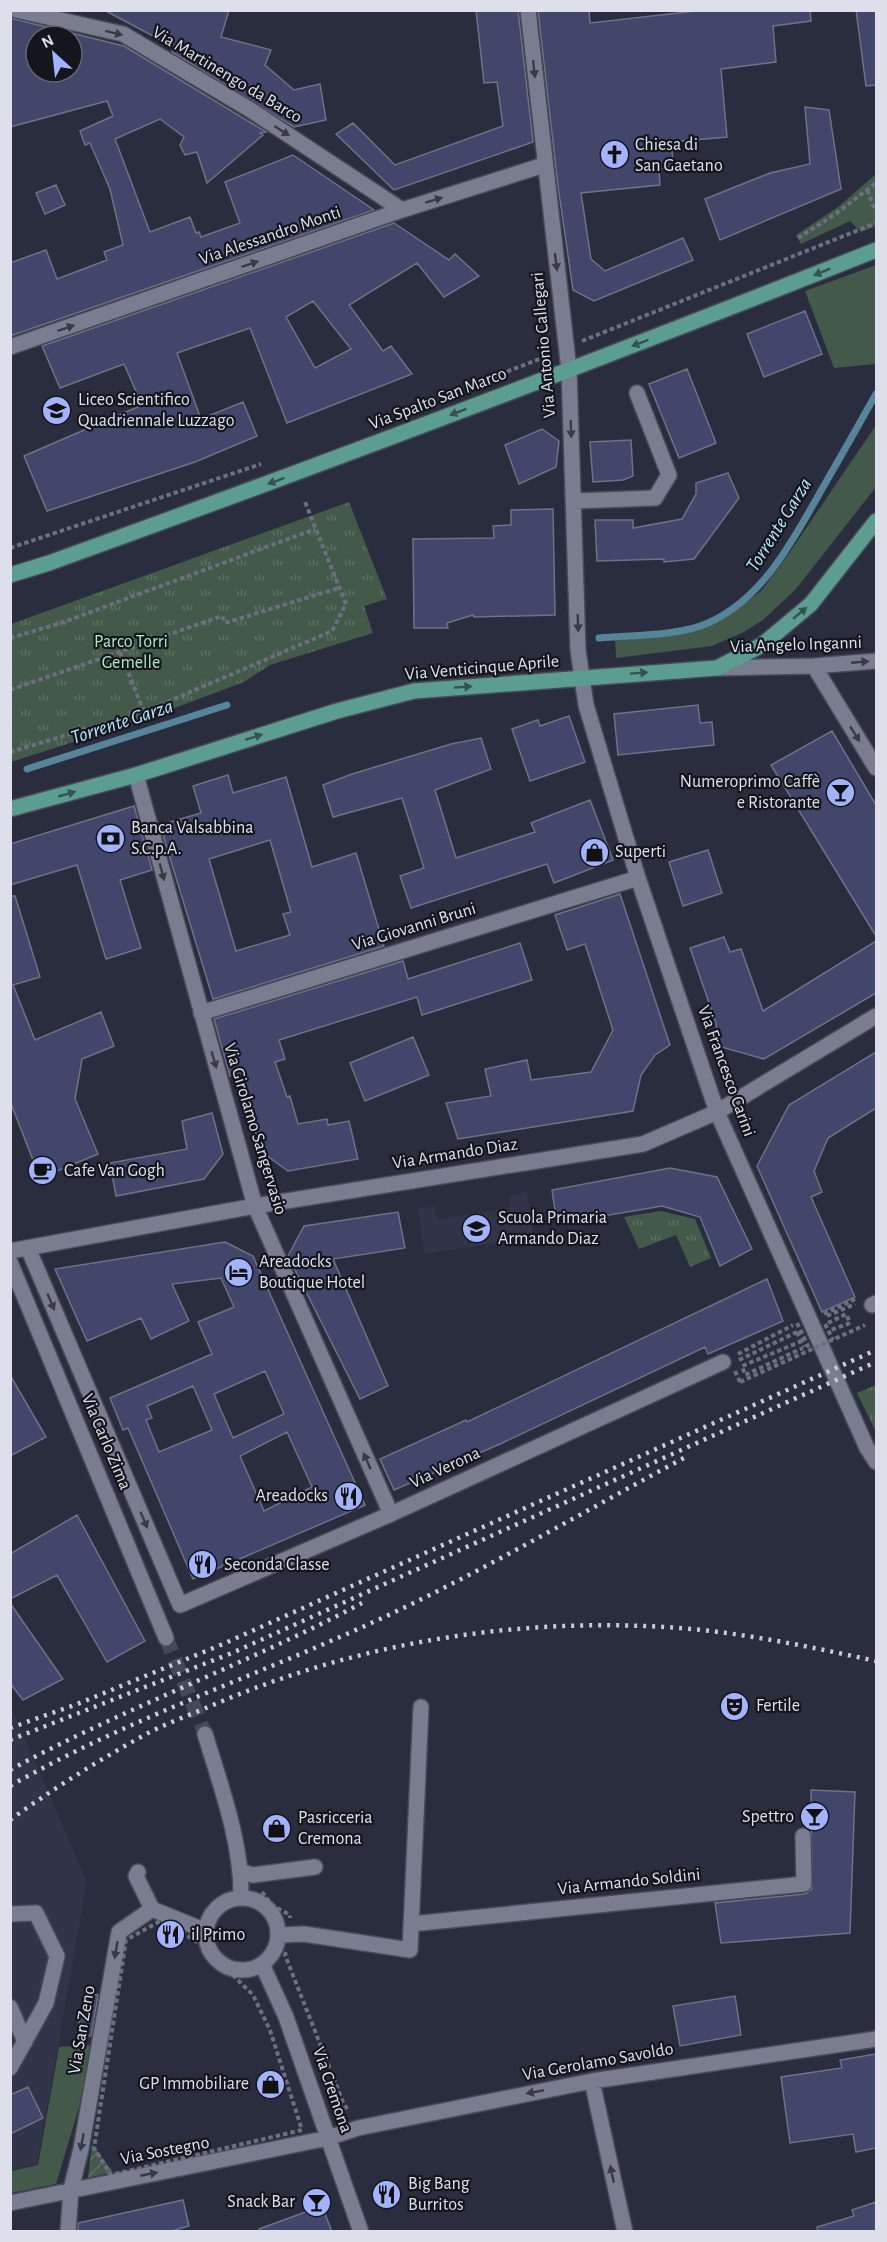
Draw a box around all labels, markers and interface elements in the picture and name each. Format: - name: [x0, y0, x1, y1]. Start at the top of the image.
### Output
- street label: Via Martinengo da Barco: [149, 23, 305, 127]
- north arrow: [24, 24, 84, 84]
- one-way arrow: [105, 28, 123, 38]
- text: N: [39, 32, 56, 51]
- one-way arrow: [529, 59, 539, 78]
- one-way arrow: [274, 125, 290, 136]
- place label: Chiesa di San Gaetano: [635, 136, 723, 175]
- church icon: Chiesa di San Gaetano: [598, 139, 630, 171]
- one-way arrow: [425, 195, 443, 204]
- street label: Via Alessandro Monti: [197, 203, 343, 269]
- one-way arrow: [552, 253, 561, 272]
- one-way arrow: [241, 258, 259, 268]
- one-way arrow: [813, 268, 831, 277]
- street label: Via Antonio Callegari: [529, 271, 559, 419]
- one-way arrow: [57, 323, 75, 333]
- one-way arrow: [631, 338, 649, 348]
- street label: Via Spalto San Marco: [367, 364, 509, 434]
- place label: Liceo Scientifico Quadriennale Luzzago: [78, 391, 235, 430]
- school or university icon: Liceo Scientifico Quadriennale Luzzago: [41, 394, 73, 426]
- one-way arrow: [449, 408, 467, 417]
- one-way arrow: [566, 419, 576, 438]
- water label: Torrente Garza: [742, 475, 816, 575]
- one-way arrow: [267, 477, 285, 486]
- one-way arrow: [793, 607, 808, 619]
- one-way arrow: [573, 614, 582, 633]
- park label: Parco Torri Gemelle: [94, 633, 168, 672]
- street label: Via Angelo Inganni: [730, 634, 862, 656]
- street label: Via Venticinque Aprile: [404, 652, 560, 684]
- one-way arrow: [850, 657, 869, 667]
- one-way arrow: [630, 669, 649, 678]
- one-way arrow: [453, 683, 472, 692]
- water label: Torrente Garza: [68, 696, 176, 748]
- one-way arrow: [850, 726, 861, 742]
- one-way arrow: [245, 732, 263, 742]
- place label: Numeroprimo Caffè e Ristorante: [680, 773, 820, 812]
- bar icon: Numeroprimo Caffè e Ristorante: [825, 776, 857, 808]
- one-way arrow: [58, 789, 76, 798]
- place label: Banca Valsabbina S.C.p.A.: [131, 819, 254, 858]
- bank icon: Banca Valsabbina S.C.p.A.: [94, 822, 126, 854]
- shop icon: Superti: [578, 836, 610, 868]
- place label: Superti: [615, 843, 666, 861]
- one-way arrow: [158, 863, 167, 881]
- street label: Via Giovanni Bruni: [350, 900, 478, 954]
- street label: Via Francesco Carini: [694, 1003, 758, 1139]
- street label: Via Girolamo Sangervasio: [220, 1041, 290, 1217]
- one-way arrow: [210, 1051, 219, 1069]
- street label: Via Armando Diaz: [391, 1135, 519, 1173]
- cafe icon: Cafe Van Gogh: [27, 1155, 59, 1187]
- place label: Cafe Van Gogh: [64, 1162, 165, 1180]
- place label: Scuola Primaria Armando Diaz: [498, 1209, 607, 1248]
- school or university icon: Scuola Primaria Armando Diaz: [461, 1212, 493, 1244]
- place label: Areadocks Boutique Hotel: [259, 1253, 365, 1292]
- hotel icon: Areadocks Boutique Hotel: [222, 1256, 254, 1288]
- one-way arrow: [47, 1293, 56, 1311]
- street label: Via Carlo Zima: [78, 1392, 134, 1492]
- street label: Via Verona: [407, 1444, 483, 1492]
- one-way arrow: [362, 1451, 372, 1469]
- restaurant icon: Areadocks: [333, 1480, 365, 1512]
- place label: Areadocks: [255, 1487, 328, 1505]
- one-way arrow: [140, 1511, 149, 1529]
- restaurant icon: Seconda Classe: [187, 1549, 219, 1581]
- place label: Seconda Classe: [224, 1556, 330, 1574]
- theatre icon: Fertile: [719, 1690, 751, 1722]
- place label: Fertile: [756, 1697, 800, 1715]
- bar icon: Spettro: [799, 1801, 831, 1833]
- place label: Spettro: [742, 1808, 794, 1826]
- place label: Pasricceria Cremona: [298, 1809, 373, 1848]
- shop icon: Pasricceria Cremona: [261, 1812, 293, 1844]
- street label: Via Armando Soldini: [557, 1866, 701, 1898]
- restaurant icon: il Primo: [154, 1919, 186, 1951]
- place label: il Primo: [191, 1926, 245, 1944]
- one-way arrow: [111, 1941, 120, 1960]
- street label: Via San Zeno: [65, 1984, 99, 2076]
- street label: Via Gerolamo Savoldo: [521, 2040, 675, 2084]
- street label: Via Cremona: [309, 2045, 355, 2135]
- shop icon: GP Immobiliare: [254, 2068, 286, 2100]
- place label: GP Immobiliare: [139, 2075, 249, 2093]
- one-way arrow: [525, 2088, 544, 2097]
- one-way arrow: [77, 2133, 86, 2152]
- street label: Via Sostegno: [119, 2134, 211, 2168]
- one-way arrow: [607, 2165, 617, 2184]
- one-way arrow: [140, 2169, 159, 2178]
- place label: Big Bang Burritos: [408, 2175, 470, 2214]
- restaurant icon: Big Bang Burritos: [371, 2178, 403, 2210]
- bar icon: Snack Bar: [300, 2186, 332, 2218]
- place label: Snack Bar: [227, 2193, 295, 2211]

